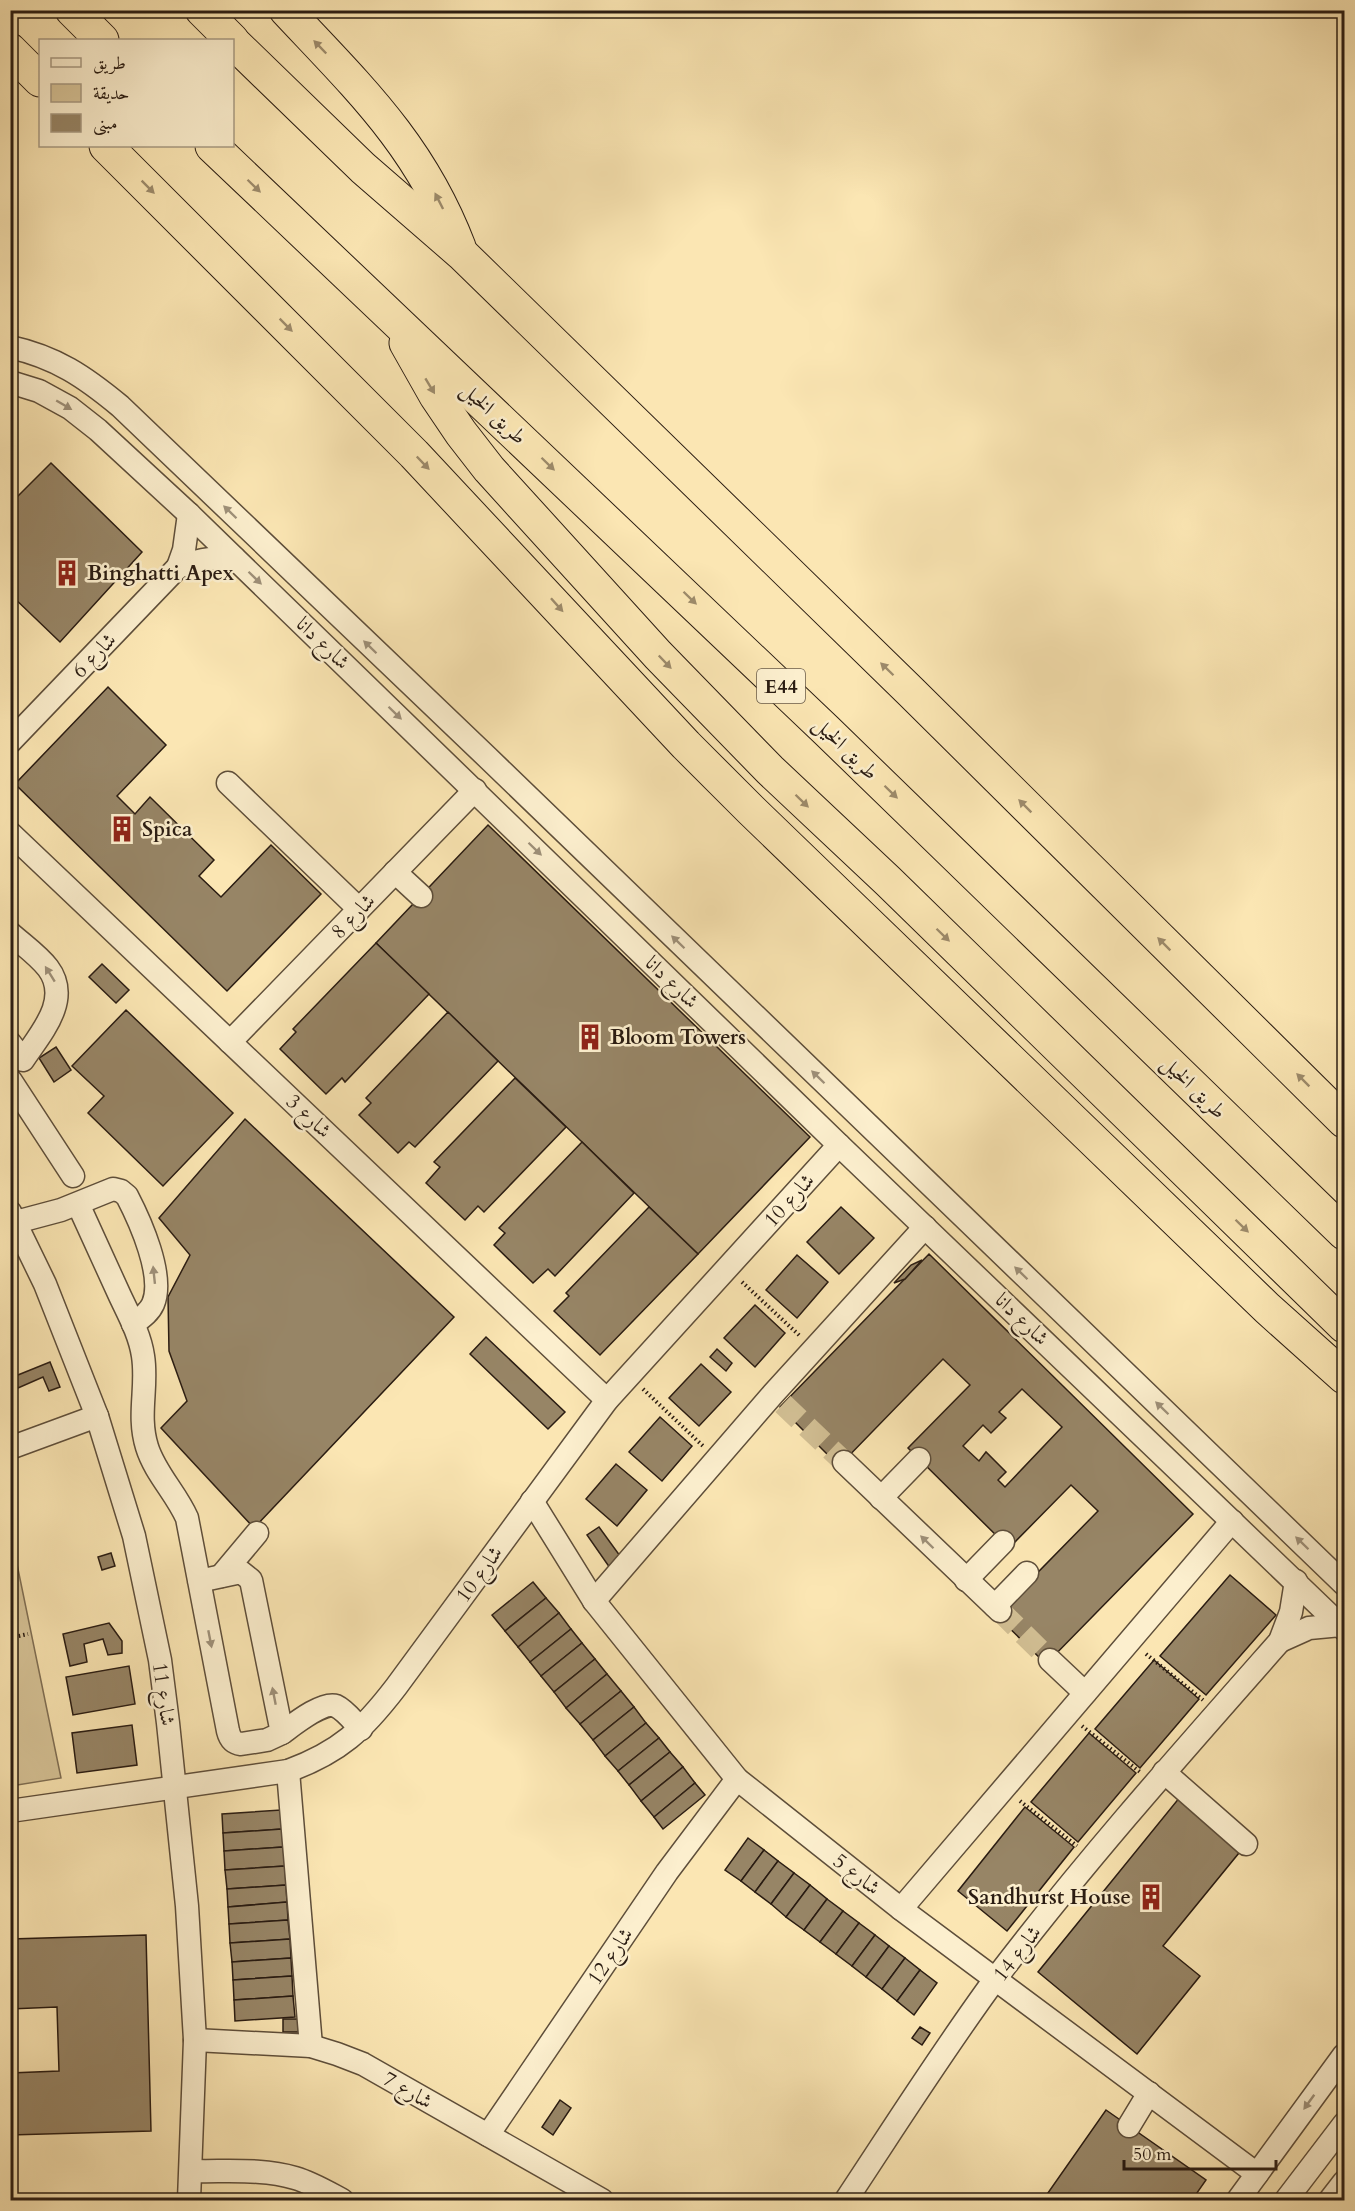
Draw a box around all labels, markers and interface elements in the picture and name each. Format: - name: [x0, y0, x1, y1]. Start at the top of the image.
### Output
- legend: [39, 39, 234, 147]
- one-way arrow: [314, 40, 328, 54]
- text: طريق: [93, 51, 126, 76]
- text: حديقة: [93, 81, 129, 106]
- text: مبنى: [93, 111, 118, 136]
- one-way arrow: [140, 179, 154, 193]
- one-way arrow: [246, 179, 261, 193]
- one-way arrow: [434, 192, 443, 209]
- one-way arrow: [278, 317, 292, 331]
- street label: طريق الخيل: [454, 375, 533, 451]
- one-way arrow: [425, 378, 436, 394]
- one-way arrow: [56, 400, 73, 410]
- one-way arrow: [415, 456, 429, 470]
- one-way arrow: [541, 457, 556, 471]
- one-way arrow: [223, 505, 237, 519]
- building icon: Binghatti Apex: [52, 558, 82, 588]
- place label: Binghatti Apex: [87, 559, 235, 588]
- one-way arrow: [248, 570, 262, 584]
- one-way arrow: [682, 591, 696, 605]
- one-way arrow: [550, 597, 563, 612]
- street label: شارع دانا: [287, 610, 356, 678]
- street label: شارع 6: [66, 626, 125, 687]
- one-way arrow: [364, 640, 378, 654]
- one-way arrow: [658, 655, 672, 670]
- one-way arrow: [881, 662, 895, 676]
- road number: E44: [757, 669, 805, 703]
- one-way arrow: [388, 706, 403, 720]
- street label: طريق الخيل: [807, 710, 885, 787]
- one-way arrow: [883, 785, 898, 799]
- one-way arrow: [795, 793, 809, 807]
- one-way arrow: [1019, 800, 1033, 814]
- building icon: Spica: [107, 814, 137, 844]
- place label: Spica: [142, 815, 193, 844]
- one-way arrow: [528, 842, 543, 856]
- street label: شارع 8: [325, 887, 384, 948]
- one-way arrow: [936, 928, 951, 942]
- one-way arrow: [670, 935, 685, 949]
- one-way arrow: [1157, 937, 1171, 951]
- street label: شارع دانا: [636, 949, 705, 1017]
- one-way arrow: [44, 966, 55, 982]
- building icon: Bloom Towers: [575, 1022, 605, 1052]
- place label: Bloom Towers: [610, 1023, 746, 1052]
- street label: طريق الخيل: [1155, 1049, 1233, 1126]
- one-way arrow: [811, 1071, 825, 1085]
- one-way arrow: [1296, 1074, 1310, 1088]
- street label: شارع 3: [277, 1088, 338, 1147]
- street label: شارع 10: [757, 1167, 824, 1236]
- one-way arrow: [1234, 1219, 1249, 1233]
- one-way arrow: [149, 1265, 159, 1284]
- one-way arrow: [1014, 1266, 1029, 1280]
- street label: شارع دانا: [986, 1286, 1055, 1354]
- one-way arrow: [1155, 1402, 1169, 1416]
- one-way arrow: [920, 1535, 935, 1549]
- one-way arrow: [1296, 1537, 1310, 1551]
- street label: شارع 10: [449, 1540, 512, 1610]
- one-way arrow: [206, 1629, 215, 1648]
- street label: شارع 11: [142, 1661, 182, 1728]
- one-way arrow: [269, 1686, 278, 1705]
- street label: شارع 5: [825, 1847, 886, 1904]
- building icon: Sandhurst House: [1136, 1882, 1166, 1912]
- place label: Sandhurst House: [968, 1883, 1131, 1912]
- street label: شارع 14: [986, 1919, 1051, 1989]
- street label: شارع 12: [581, 1922, 643, 1992]
- street label: شارع 7: [376, 2065, 438, 2119]
- one-way arrow: [1303, 2094, 1315, 2110]
- scale bar: [1124, 2133, 1276, 2171]
- text: 50 m: [1133, 2142, 1172, 2167]

